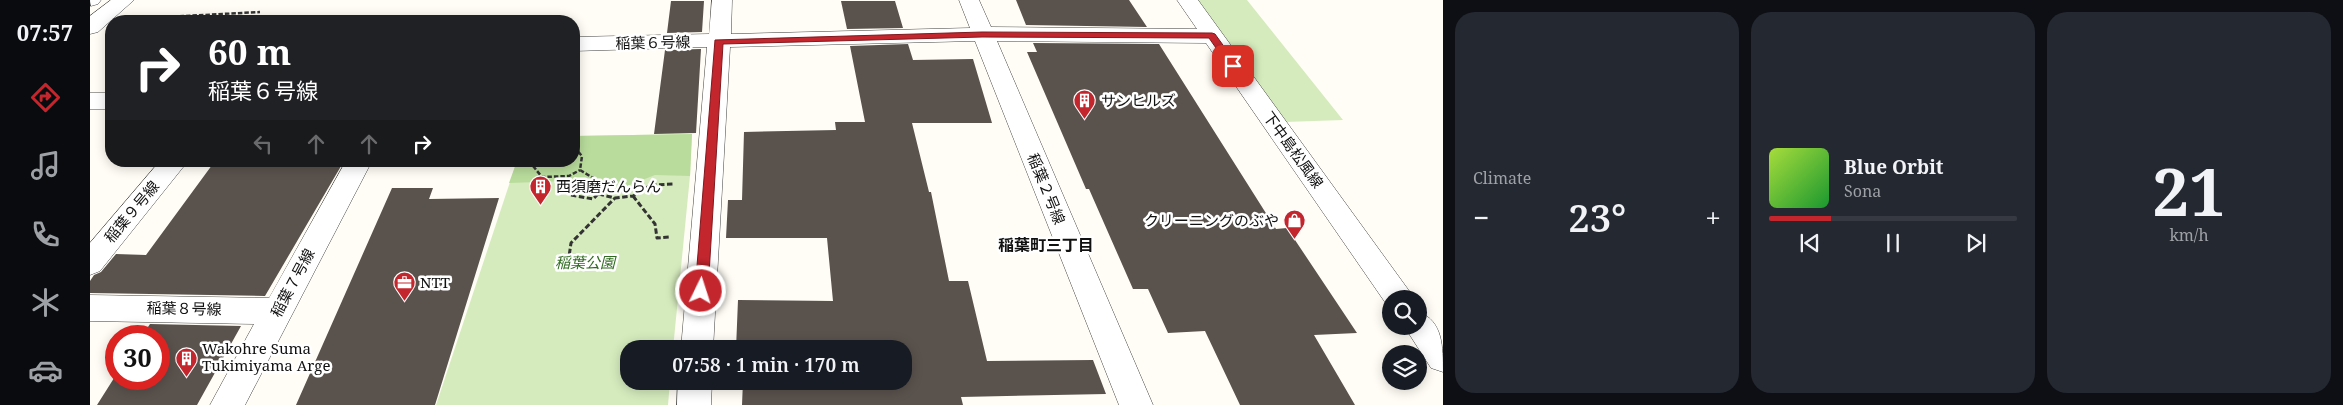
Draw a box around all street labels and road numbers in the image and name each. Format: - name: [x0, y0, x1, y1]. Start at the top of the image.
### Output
- street label: 稲葉６号線: [615, 31, 691, 53]
- street label: 下中島松風線: [1259, 107, 1328, 192]
- street label: 稲葉２号線: [1024, 150, 1070, 227]
- street label: 稲葉９号線: [99, 176, 163, 247]
- street label: 稲葉７号線: [266, 245, 319, 320]
- street label: 稲葉８号線: [146, 297, 222, 319]

